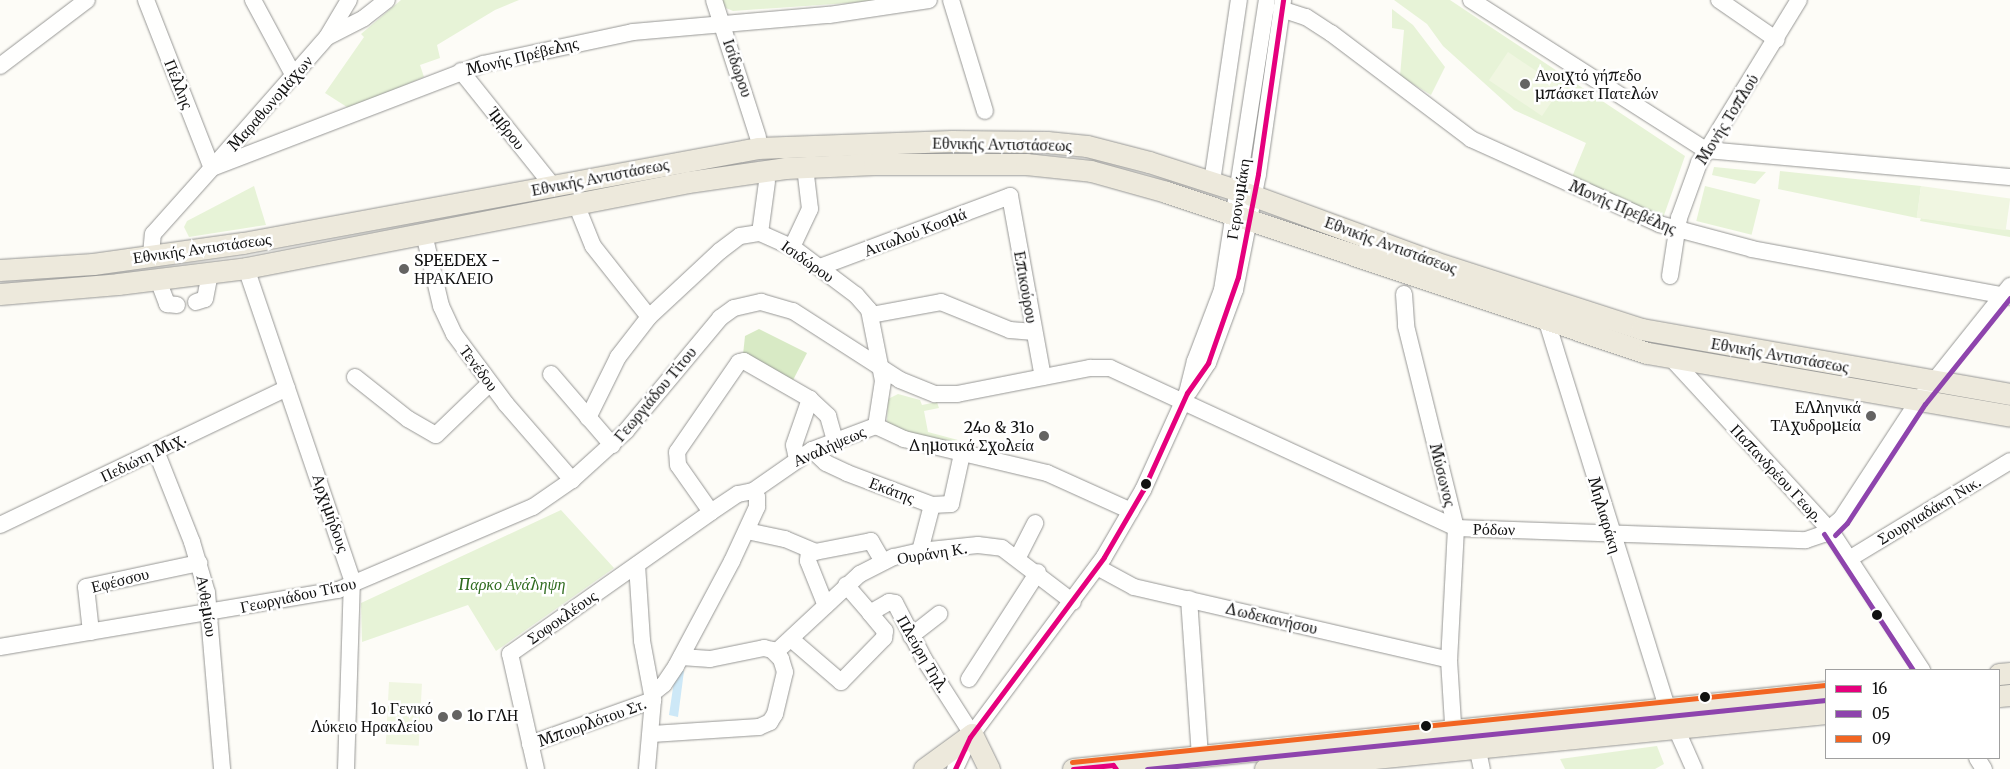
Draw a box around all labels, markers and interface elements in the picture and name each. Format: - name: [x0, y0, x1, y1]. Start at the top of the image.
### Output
- street label: Μονής Πρέβελης: [464, 33, 580, 79]
- street label: Ισίδωρου: [719, 36, 757, 100]
- street label: Μαραθωνομάχων: [223, 52, 317, 154]
- street label: Πέλλης: [160, 56, 198, 112]
- place label: Ανοιχτό γήπεδο μπάσκετ Πατελών: [1535, 65, 1658, 103]
- street label: Μονής Τοπλού: [1692, 70, 1762, 168]
- marker: Ανοιχτό γήπεδο μπάσκετ Πατελών: [1519, 78, 1531, 90]
- street label: Ίμβρου: [484, 103, 530, 153]
- street label: Εθνικής Αντιστάσεως: [932, 133, 1072, 155]
- street label: Εθνικής Αντιστάσεως: [530, 154, 670, 200]
- street label: Γερονυμάκη: [1222, 157, 1254, 241]
- street label: Μονής Πρεβέλης: [1566, 176, 1680, 238]
- street label: Αιτωλού Κοσμά: [861, 204, 969, 260]
- street label: Εθνικής Αντιστάσεως: [1322, 212, 1460, 278]
- street label: Εθνικής Αντιστάσεως: [132, 229, 272, 267]
- street label: Ισιδώρου: [778, 236, 838, 286]
- street label: Επικούρου: [1010, 249, 1042, 325]
- place label: SPEEDEX - ΗΡΑΚΛΕΙΟ: [414, 250, 500, 288]
- marker: SPEEDEX - ΗΡΑΚΛΕΙΟ: [398, 263, 410, 275]
- street label: Εθνικής Αντιστάσεως: [1710, 333, 1850, 377]
- street label: Τενέδου: [455, 341, 503, 395]
- street label: Γεωργιάδου Τίτου: [610, 343, 700, 445]
- place label: ΕΛληνικά ΤΑχυδρομεία: [1771, 397, 1861, 435]
- marker: ΕΛληνικά ΤΑχυδρομεία: [1865, 410, 1877, 422]
- place label: 24ο & 31ο Δημοτικά Σχολεία: [908, 417, 1034, 455]
- street label: Παπανδρέου Γεωρ.: [1727, 420, 1827, 526]
- street label: Αναλήψεως: [790, 422, 868, 470]
- street label: Πεδιώτη Μιχ.: [97, 428, 189, 486]
- marker: 24ο & 31ο Δημοτικά Σχολεία: [1038, 430, 1050, 442]
- street label: Μύσωνος: [1426, 441, 1460, 509]
- street label: Αρχιμήδους: [309, 471, 353, 555]
- street label: Σουργιαδάκη Νικ.: [1874, 472, 1984, 548]
- street label: Εκάτης: [867, 473, 917, 507]
- street label: Μηλιαράκη: [1584, 474, 1626, 556]
- unlabelled marker: [1141, 479, 1151, 489]
- street label: Ρόδων: [1473, 519, 1515, 539]
- street label: Ουράνη Κ.: [896, 538, 968, 568]
- street label: Εφέσσου: [89, 564, 151, 596]
- street label: Γεωργιάδου Τίτου: [238, 573, 358, 617]
- street label: Ανθεμίου: [193, 574, 221, 638]
- park label: Παρκο Ανάληψη: [459, 574, 565, 594]
- street label: Σοφοκλέους: [523, 586, 601, 648]
- street label: Δωδεκανήσου: [1223, 598, 1319, 638]
- unlabelled marker: [1872, 610, 1882, 620]
- street label: Πλεύρη Τηλ.: [893, 612, 953, 696]
- legend: [1825, 669, 2000, 759]
- text: 16: [1872, 679, 1887, 698]
- unlabelled marker: [1700, 692, 1710, 702]
- street label: Μπουρλότου Στ.: [535, 693, 649, 751]
- place label: 1ο Γενικό Λύκειο Ηρακλείου: [311, 698, 433, 736]
- text: 05: [1872, 704, 1890, 723]
- place label: 1o ΓΛΗ: [467, 705, 518, 725]
- marker: 1o ΓΛΗ: [451, 709, 463, 721]
- marker: 1ο Γενικό Λύκειο Ηρακλείου: [437, 711, 449, 723]
- unlabelled marker: [1421, 721, 1431, 731]
- text: 09: [1872, 729, 1891, 748]

